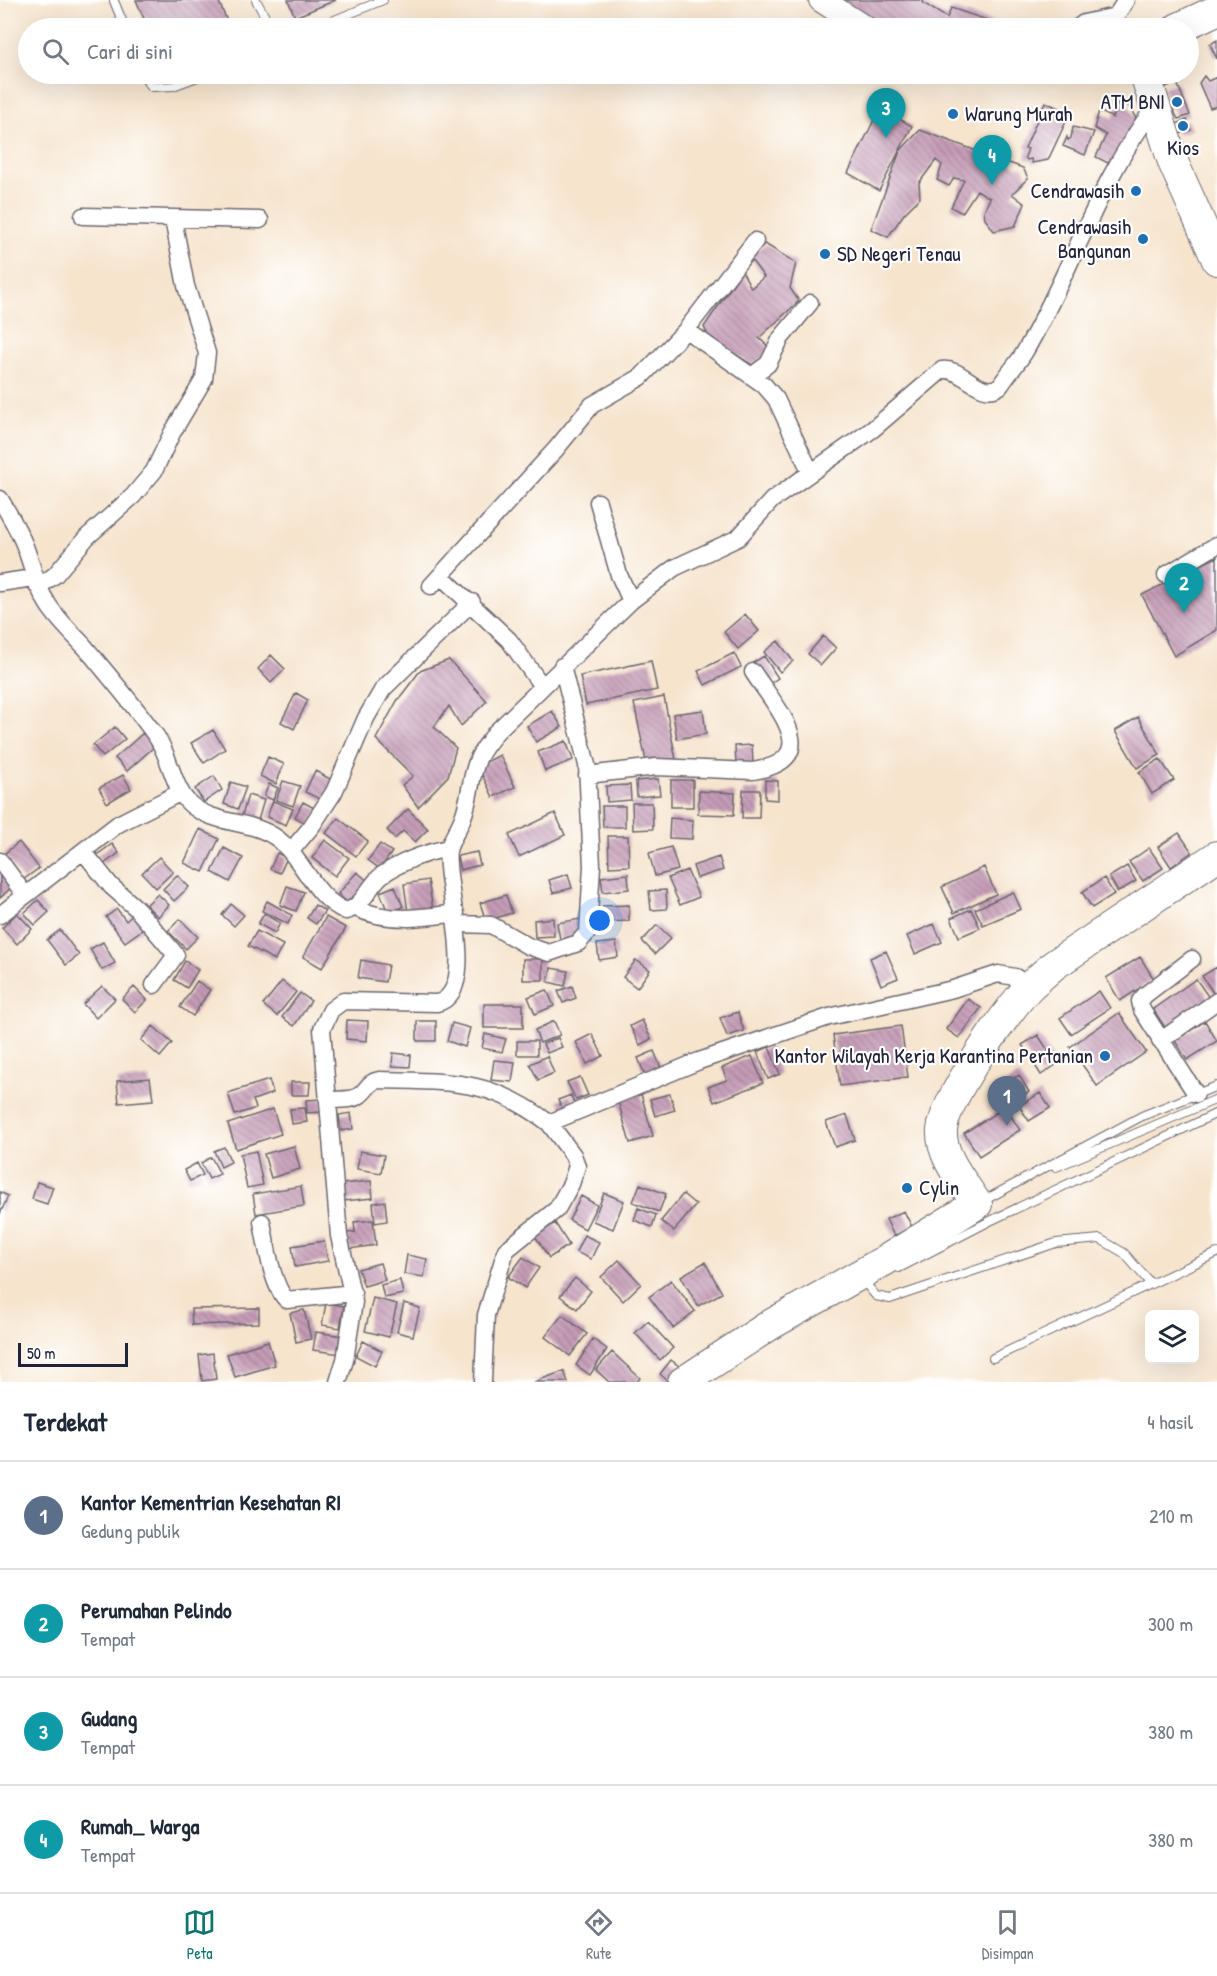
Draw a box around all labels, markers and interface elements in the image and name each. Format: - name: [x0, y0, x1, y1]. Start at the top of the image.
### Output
- search box: [18, 18, 1199, 84]
- icon: search: [39, 35, 72, 68]
- text: Cari di sini: [87, 36, 173, 66]
- place label: ATM BNI: [1101, 87, 1165, 116]
- pin: 3: [866, 88, 906, 138]
- marker: ATM BNI: [1170, 95, 1184, 109]
- place label: Warung Murah: [965, 99, 1073, 128]
- marker: Warung Murah: [946, 107, 960, 121]
- marker: Kios: [1176, 119, 1190, 133]
- place label: Kios: [1167, 133, 1199, 162]
- pin: 4: [972, 136, 1012, 185]
- place label: Cendrawasih: [1031, 176, 1124, 205]
- marker: Cendrawasih: [1129, 184, 1143, 198]
- place label: Cendrawasih Bangunan: [1038, 212, 1131, 265]
- marker: Cendrawasih Bangunan: [1136, 232, 1150, 246]
- place label: SD Negeri Tenau: [837, 239, 961, 268]
- marker: SD Negeri Tenau: [818, 247, 832, 261]
- pin: 2: [1164, 564, 1204, 613]
- your location: [585, 906, 614, 935]
- place label: Kantor Wilayah Kerja Karantina Pertanian: [775, 1041, 1093, 1070]
- marker: Kantor Wilayah Kerja Karantina Pertanian: [1098, 1049, 1112, 1063]
- pin: 1: [988, 1076, 1026, 1126]
- place label: Cylin: [919, 1173, 959, 1202]
- marker: Cylin: [900, 1181, 914, 1195]
- map controls: [1145, 1310, 1199, 1364]
- button: layers: [1145, 1310, 1199, 1364]
- scale bar: [18, 1340, 128, 1368]
- text: 50 m: [27, 1342, 56, 1364]
- text: Terdekat: [24, 1404, 107, 1439]
- text: 4 hasil: [1147, 1408, 1193, 1435]
- text: Kantor Kementrian Kesehatan RI: [81, 1487, 341, 1517]
- text: 1: [40, 1502, 47, 1529]
- text: 210 m: [1149, 1502, 1193, 1529]
- text: Gedung publik: [81, 1517, 180, 1544]
- text: Perumahan Pelindo: [81, 1595, 232, 1625]
- text: 2: [39, 1610, 48, 1637]
- text: 300 m: [1148, 1610, 1193, 1637]
- text: Tempat: [81, 1625, 135, 1652]
- text: Gudang: [81, 1703, 137, 1733]
- text: 3: [39, 1718, 48, 1745]
- text: 380 m: [1148, 1718, 1193, 1745]
- text: Tempat: [81, 1733, 135, 1760]
- text: Rumah_ Warga: [81, 1811, 199, 1841]
- text: 4: [40, 1826, 47, 1853]
- text: 380 m: [1148, 1826, 1193, 1853]
- text: Tempat: [81, 1841, 135, 1868]
- tab: Peta: [183, 1906, 216, 1964]
- tab: Rute: [582, 1906, 615, 1964]
- tab: Disimpan: [982, 1906, 1034, 1964]

